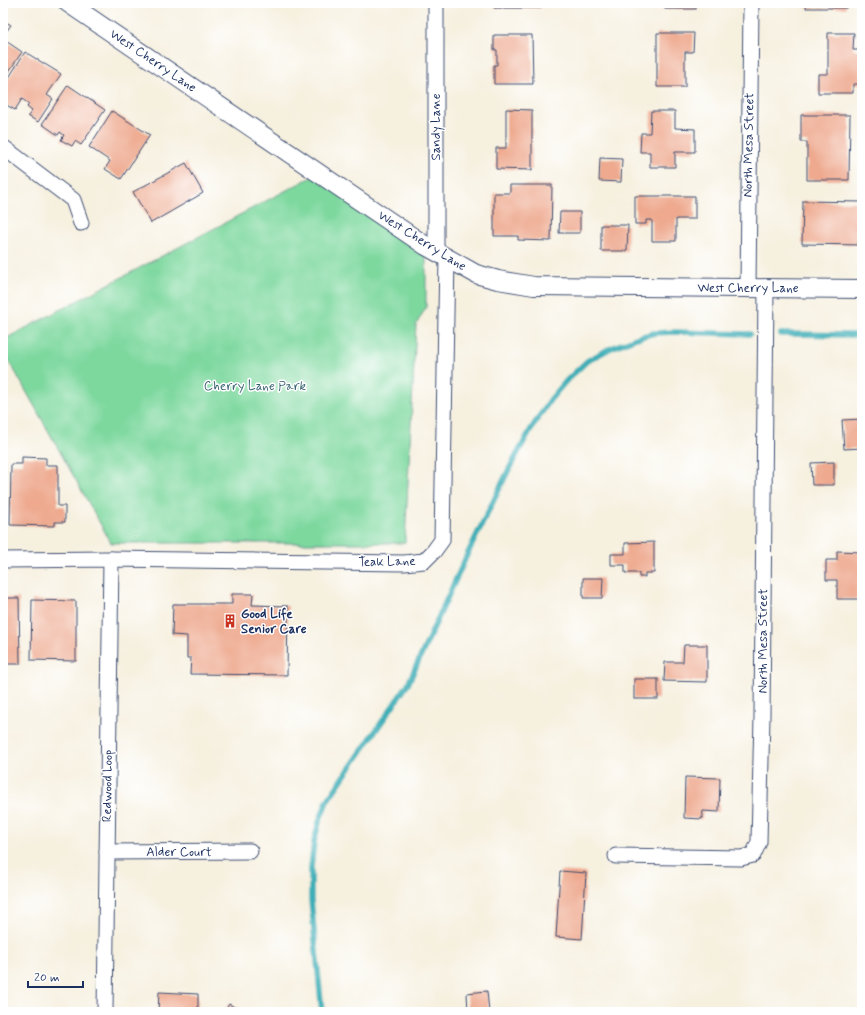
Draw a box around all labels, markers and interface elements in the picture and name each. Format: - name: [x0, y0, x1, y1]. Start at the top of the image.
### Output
- street label: West Cherry Lane: [106, 26, 200, 96]
- street label: North Mesa Street: [740, 92, 758, 198]
- street label: Sandy Lane: [428, 93, 445, 161]
- street label: West Cherry Lane: [375, 207, 470, 275]
- street label: West Cherry Lane: [697, 280, 799, 297]
- park label: Cherry Lane Park: [204, 378, 307, 395]
- street label: Teak Lane: [358, 553, 416, 571]
- street label: North Mesa Street: [755, 588, 772, 694]
- place label: Good Life Senior Care: [241, 606, 307, 638]
- building icon: Good Life Senior Care: [222, 613, 238, 629]
- street label: Redwood Loop: [99, 750, 117, 822]
- street label: Alder Court: [146, 844, 212, 861]
- scale bar: [28, 963, 83, 989]
- text: 20 m: [34, 970, 60, 986]

